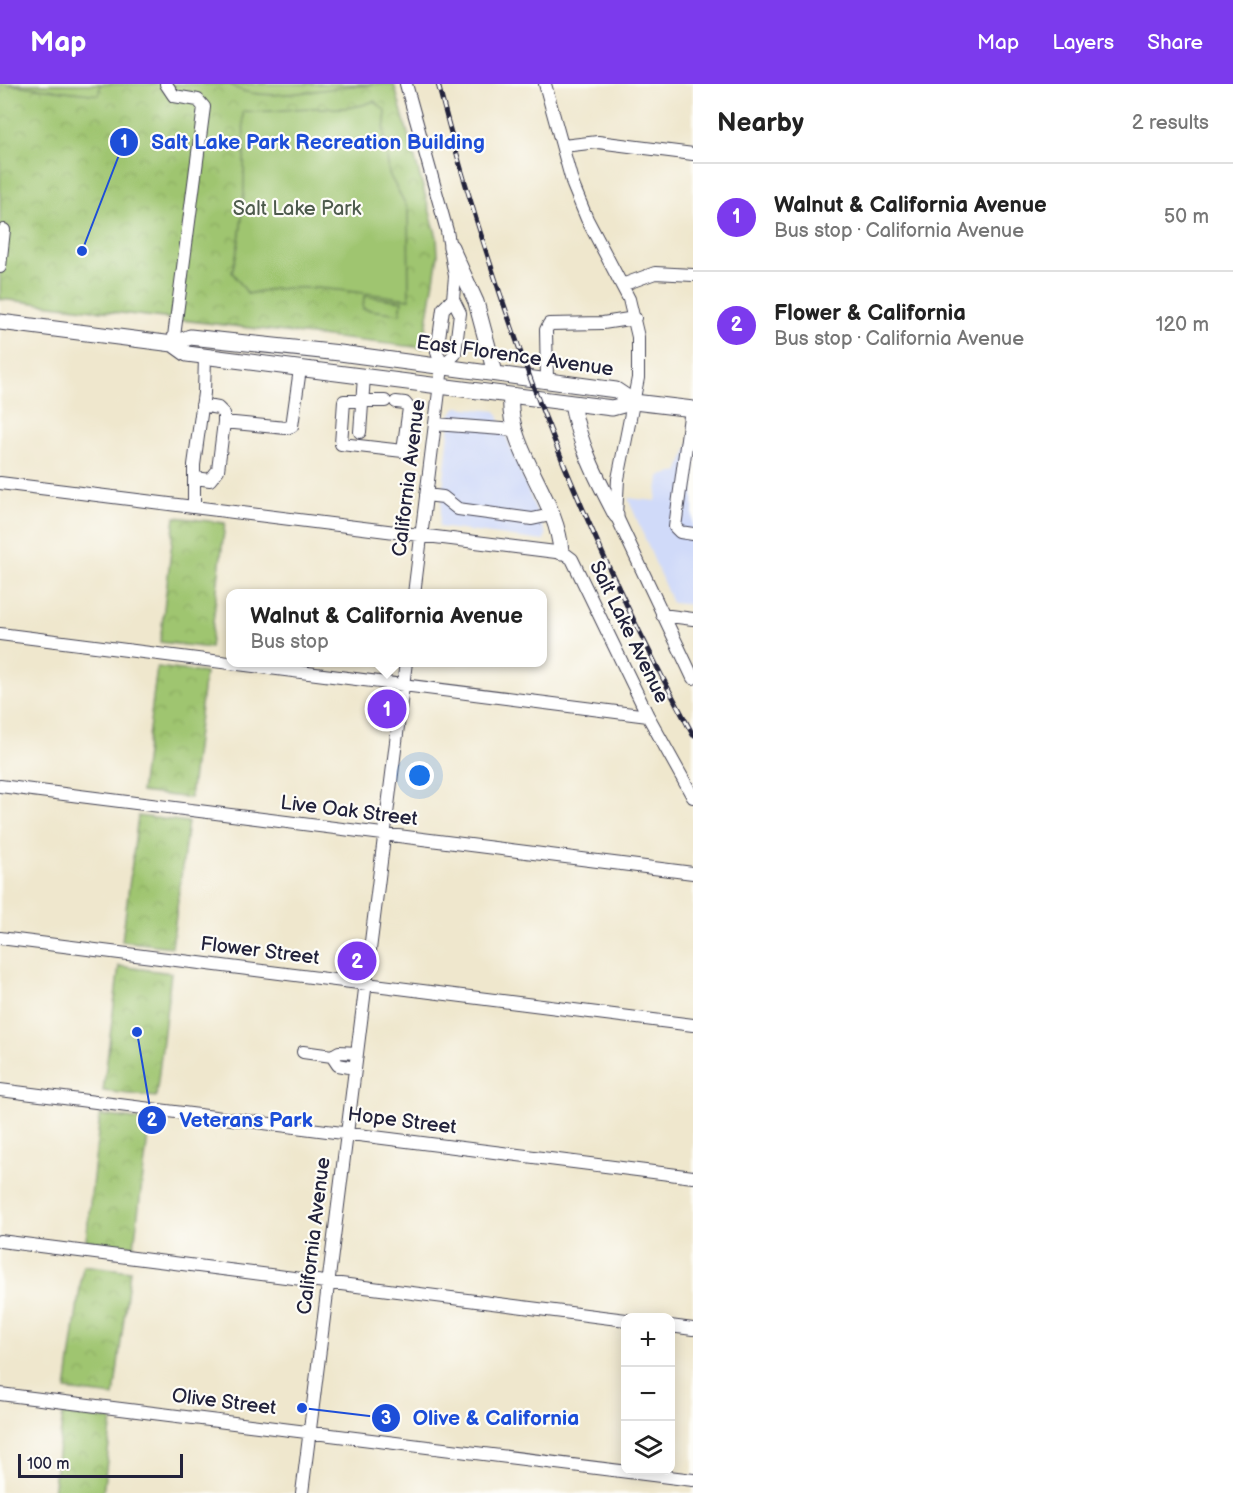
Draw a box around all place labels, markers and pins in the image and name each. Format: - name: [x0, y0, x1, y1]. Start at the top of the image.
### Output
- callout: Salt Lake Park Recreation Building: [109, 123, 497, 162]
- pin: 1: [368, 686, 406, 732]
- pin: 2: [338, 938, 376, 984]
- callout: Veterans Park: [137, 1100, 325, 1139]
- callout: Olive & California: [371, 1398, 591, 1437]

